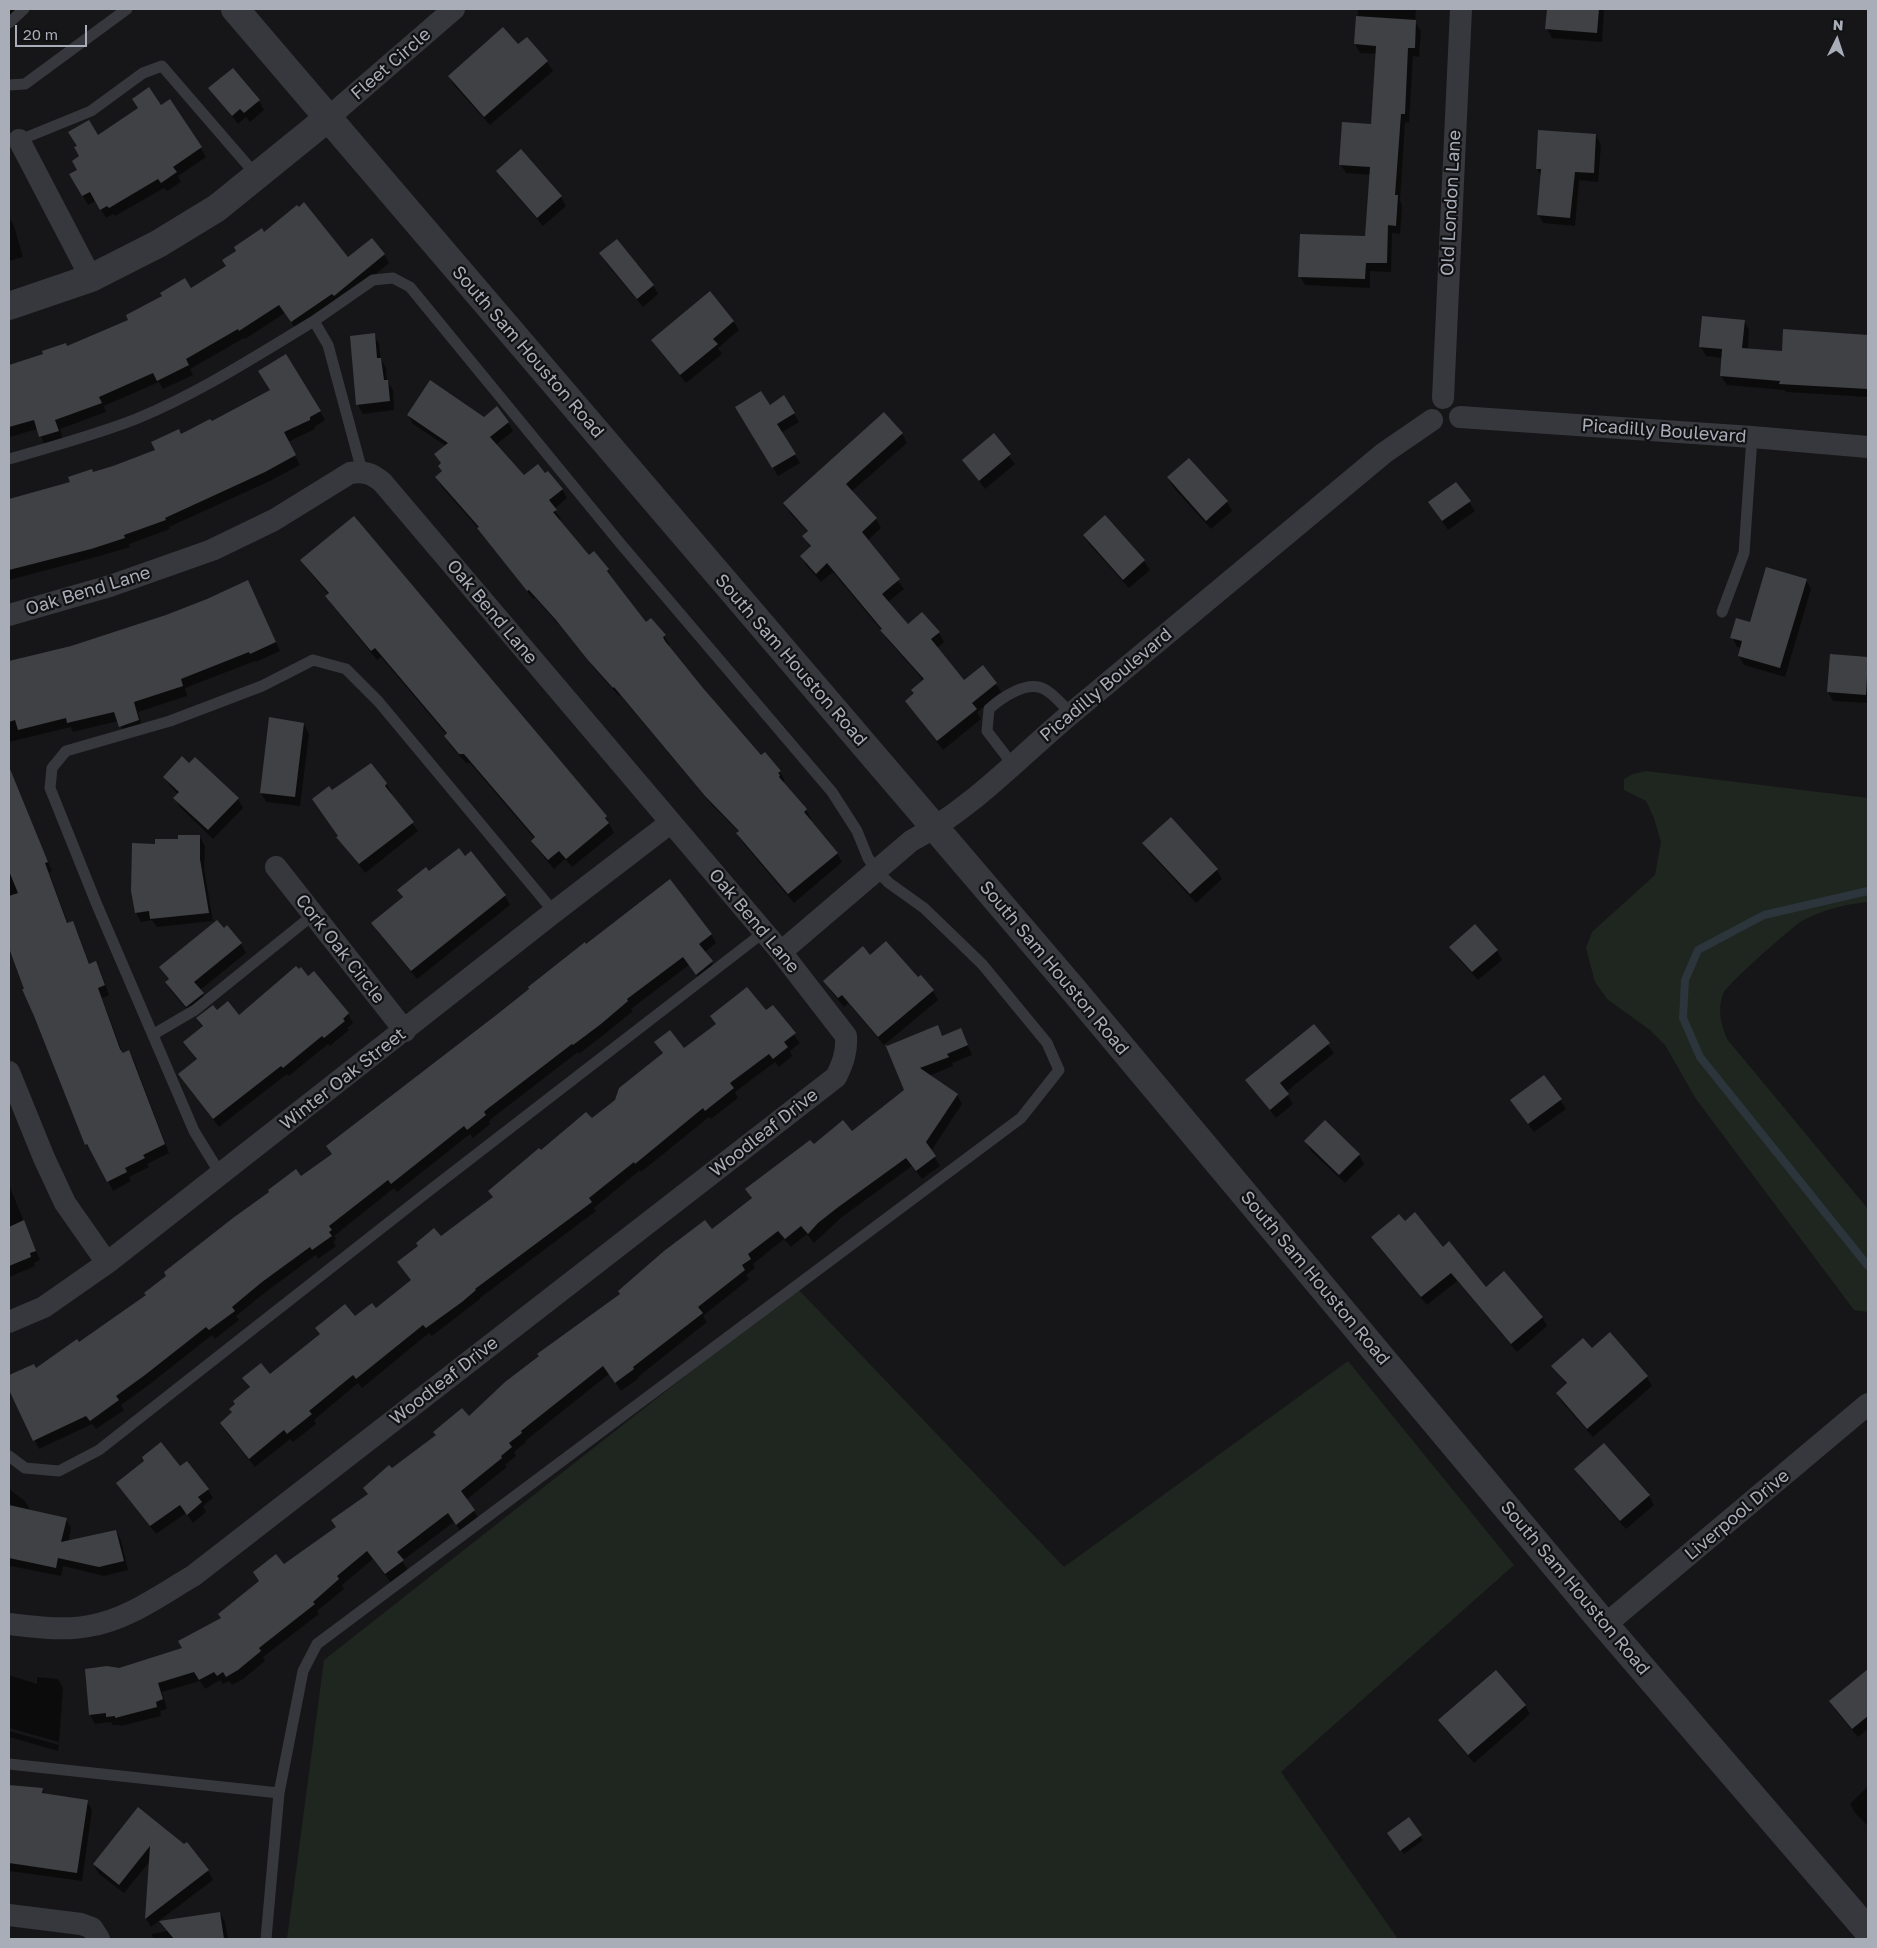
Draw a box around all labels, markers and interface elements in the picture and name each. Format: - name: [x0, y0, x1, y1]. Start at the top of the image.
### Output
- scale bar: [18, 15, 90, 47]
- north arrow: [1812, 15, 1862, 65]
- text: N: [1832, 16, 1844, 33]
- street label: Fleet Circle: [347, 24, 435, 104]
- text: 20 m: [23, 25, 58, 43]
- street label: Old London Lane: [1436, 130, 1466, 276]
- street label: South Sam Houston Road: [447, 262, 609, 442]
- street label: Picadilly Boulevard: [1581, 414, 1747, 448]
- street label: Oak Bend Lane: [442, 555, 542, 669]
- street label: Oak Bend Lane: [23, 562, 153, 620]
- street label: South Sam Houston Road: [710, 570, 872, 750]
- street label: Picadilly Boulevard: [1036, 624, 1176, 746]
- street label: Oak Bend Lane: [704, 864, 804, 978]
- street label: South Sam Houston Road: [975, 877, 1133, 1059]
- street label: Cork Oak Circle: [291, 890, 389, 1008]
- street label: Winter Oak Street: [276, 1023, 410, 1135]
- street label: Woodleaf Drive: [706, 1084, 822, 1182]
- street label: South Sam Houston Road: [1236, 1187, 1394, 1369]
- street label: Woodleaf Drive: [386, 1332, 502, 1430]
- street label: Liverpool Drive: [1680, 1465, 1794, 1565]
- street label: South Sam Houston Road: [1496, 1497, 1654, 1679]

